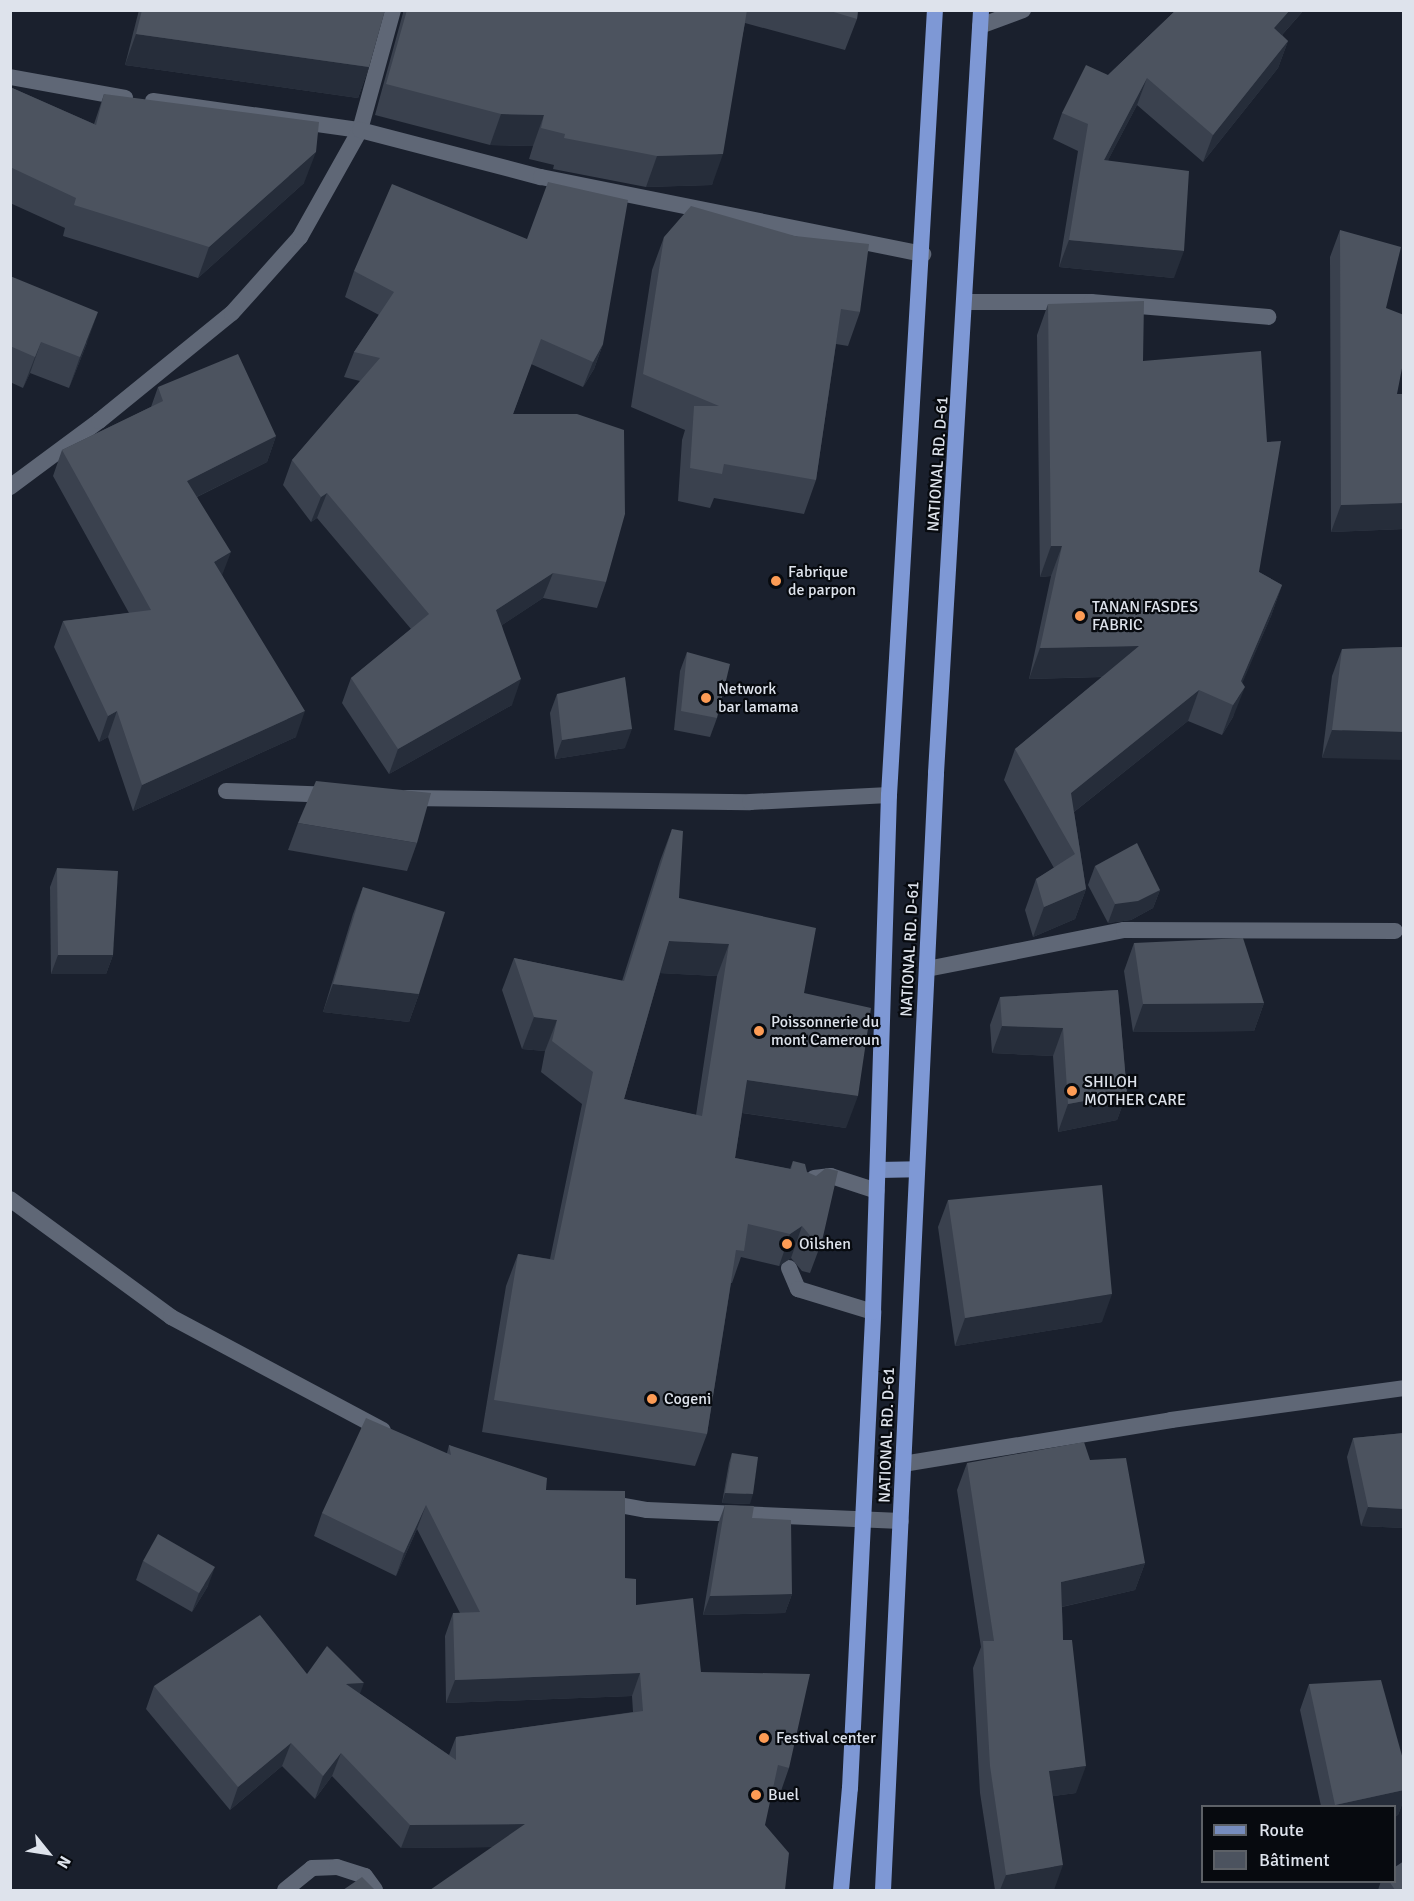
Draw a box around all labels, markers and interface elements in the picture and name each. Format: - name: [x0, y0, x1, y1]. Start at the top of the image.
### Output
- street label: NATIONAL RD. D-61: [924, 396, 952, 532]
- place label: Fabrique de parpon: [788, 562, 856, 600]
- marker: Fabrique de parpon: [769, 574, 783, 588]
- place label: TANAN FASDES FABRIC: [1092, 597, 1198, 635]
- marker: TANAN FASDES FABRIC: [1073, 609, 1087, 623]
- place label: Network bar lamama: [718, 679, 799, 717]
- marker: Network bar lamama: [699, 691, 713, 705]
- street label: NATIONAL RD. D-61: [897, 881, 923, 1017]
- place label: Poissonnerie du mont Cameroun: [771, 1012, 880, 1050]
- marker: Poissonnerie du mont Cameroun: [752, 1024, 766, 1038]
- place label: SHILOH MOTHER CARE: [1084, 1072, 1186, 1110]
- marker: SHILOH MOTHER CARE: [1065, 1084, 1079, 1098]
- place label: Oilshen: [799, 1234, 851, 1254]
- marker: Oilshen: [780, 1237, 794, 1251]
- street label: NATIONAL RD. D-61: [875, 1367, 899, 1503]
- place label: Cogeni: [664, 1389, 711, 1409]
- marker: Cogeni: [645, 1392, 659, 1406]
- place label: Festival center: [776, 1728, 876, 1748]
- marker: Festival center: [757, 1731, 771, 1745]
- place label: Buel: [768, 1785, 799, 1805]
- marker: Buel: [749, 1788, 763, 1802]
- legend: [1201, 1805, 1396, 1883]
- text: Route: [1259, 1819, 1304, 1841]
- north arrow: [18, 1823, 78, 1883]
- text: Bâtiment: [1259, 1849, 1330, 1871]
- text: N: [52, 1852, 75, 1872]

